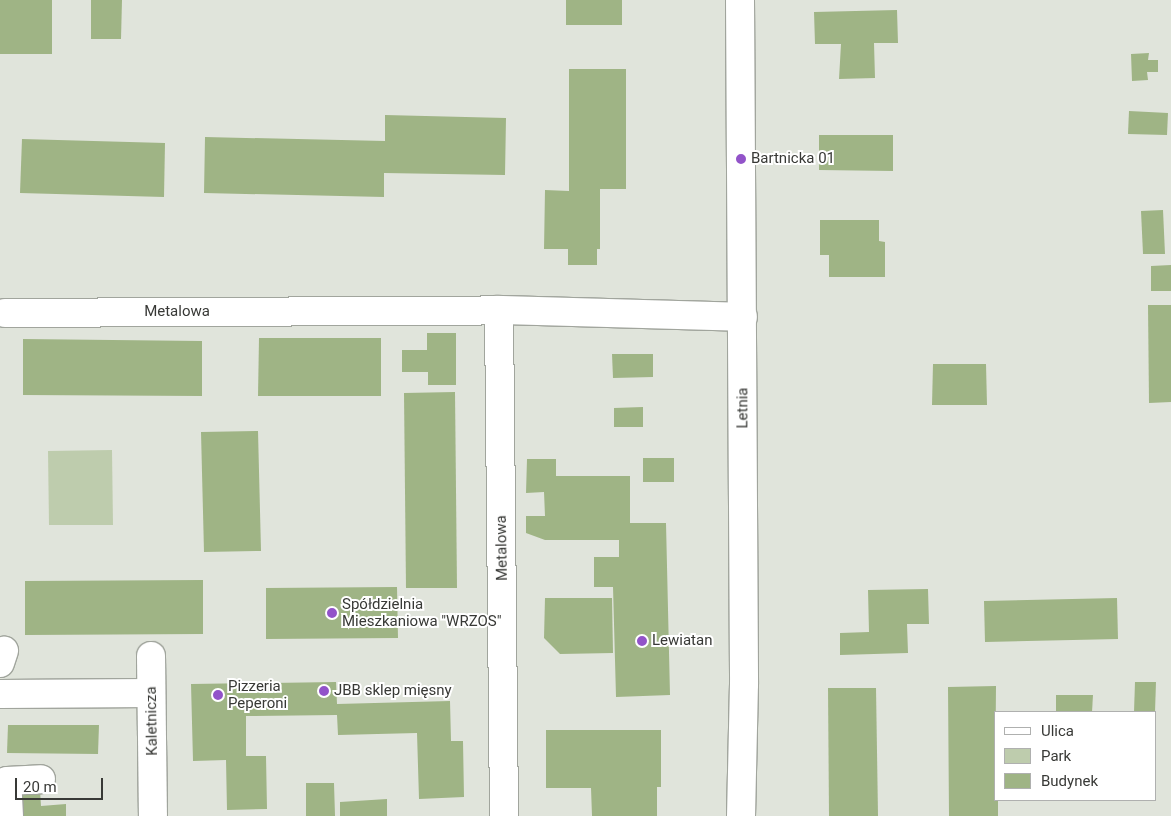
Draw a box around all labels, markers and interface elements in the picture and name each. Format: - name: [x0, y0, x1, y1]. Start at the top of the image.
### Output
- place label: Bartnicka 01: [751, 150, 835, 168]
- marker: Bartnicka 01: [735, 153, 747, 165]
- street label: Metalowa: [144, 303, 210, 321]
- street label: Letnia: [734, 387, 752, 429]
- street label: Metalowa: [492, 515, 512, 581]
- place label: Spółdzielnia Mieszkaniowa "WRZOS": [342, 595, 501, 630]
- marker: Spółdzielnia Mieszkaniowa "WRZOS": [326, 607, 338, 619]
- place label: Lewiatan: [652, 632, 712, 650]
- marker: Lewiatan: [636, 635, 648, 647]
- place label: Pizzeria Peperoni: [228, 677, 287, 712]
- place label: JBB sklep mięsny: [334, 682, 452, 700]
- marker: JBB sklep mięsny: [318, 685, 330, 697]
- street label: Kaletnicza: [142, 686, 162, 756]
- marker: Pizzeria Peperoni: [212, 689, 224, 701]
- legend: [994, 711, 1156, 801]
- text: Ulica: [1041, 722, 1074, 740]
- text: Park: [1041, 747, 1071, 765]
- scale bar: [18, 768, 105, 800]
- text: Budynek: [1041, 772, 1098, 790]
- text: 20 m: [23, 778, 57, 796]

